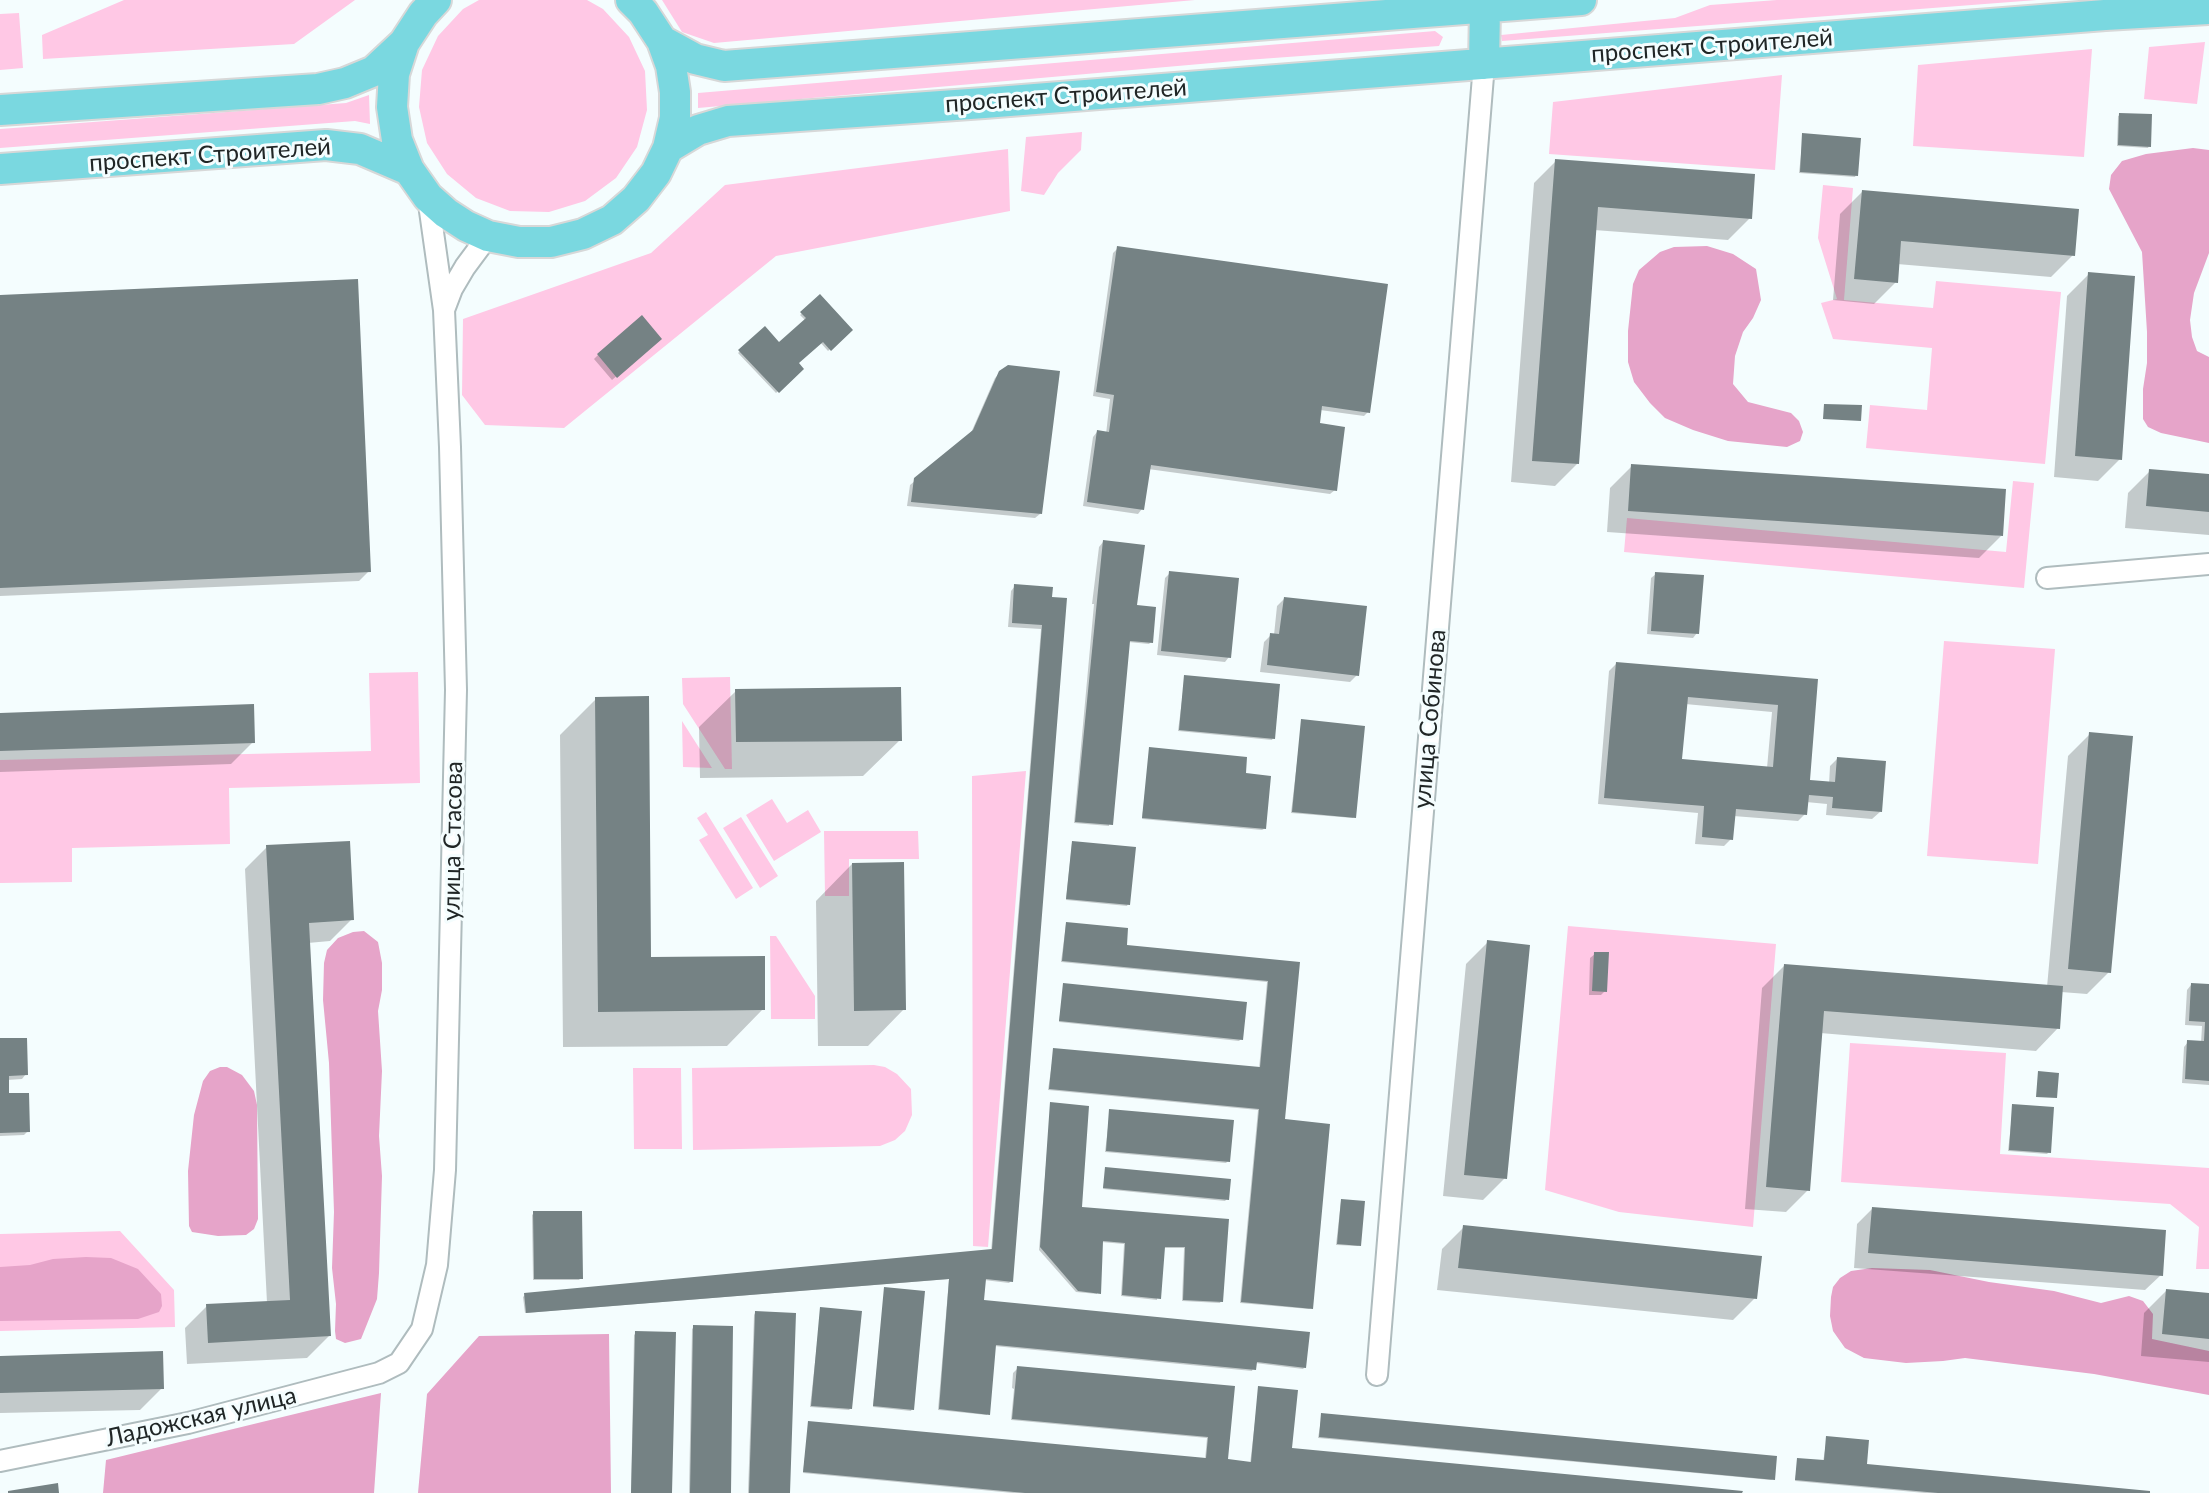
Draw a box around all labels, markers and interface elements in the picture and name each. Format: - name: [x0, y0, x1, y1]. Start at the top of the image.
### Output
- street label: проспект Строителей: [1590, 23, 1834, 69]
- street label: проспект Строителей: [944, 73, 1188, 119]
- street label: проспект Строителей: [88, 132, 332, 178]
- street label: улица Собинова: [1408, 628, 1452, 810]
- street label: улица Стасова: [437, 761, 469, 921]
- street label: Ладожская улица: [103, 1381, 299, 1453]

